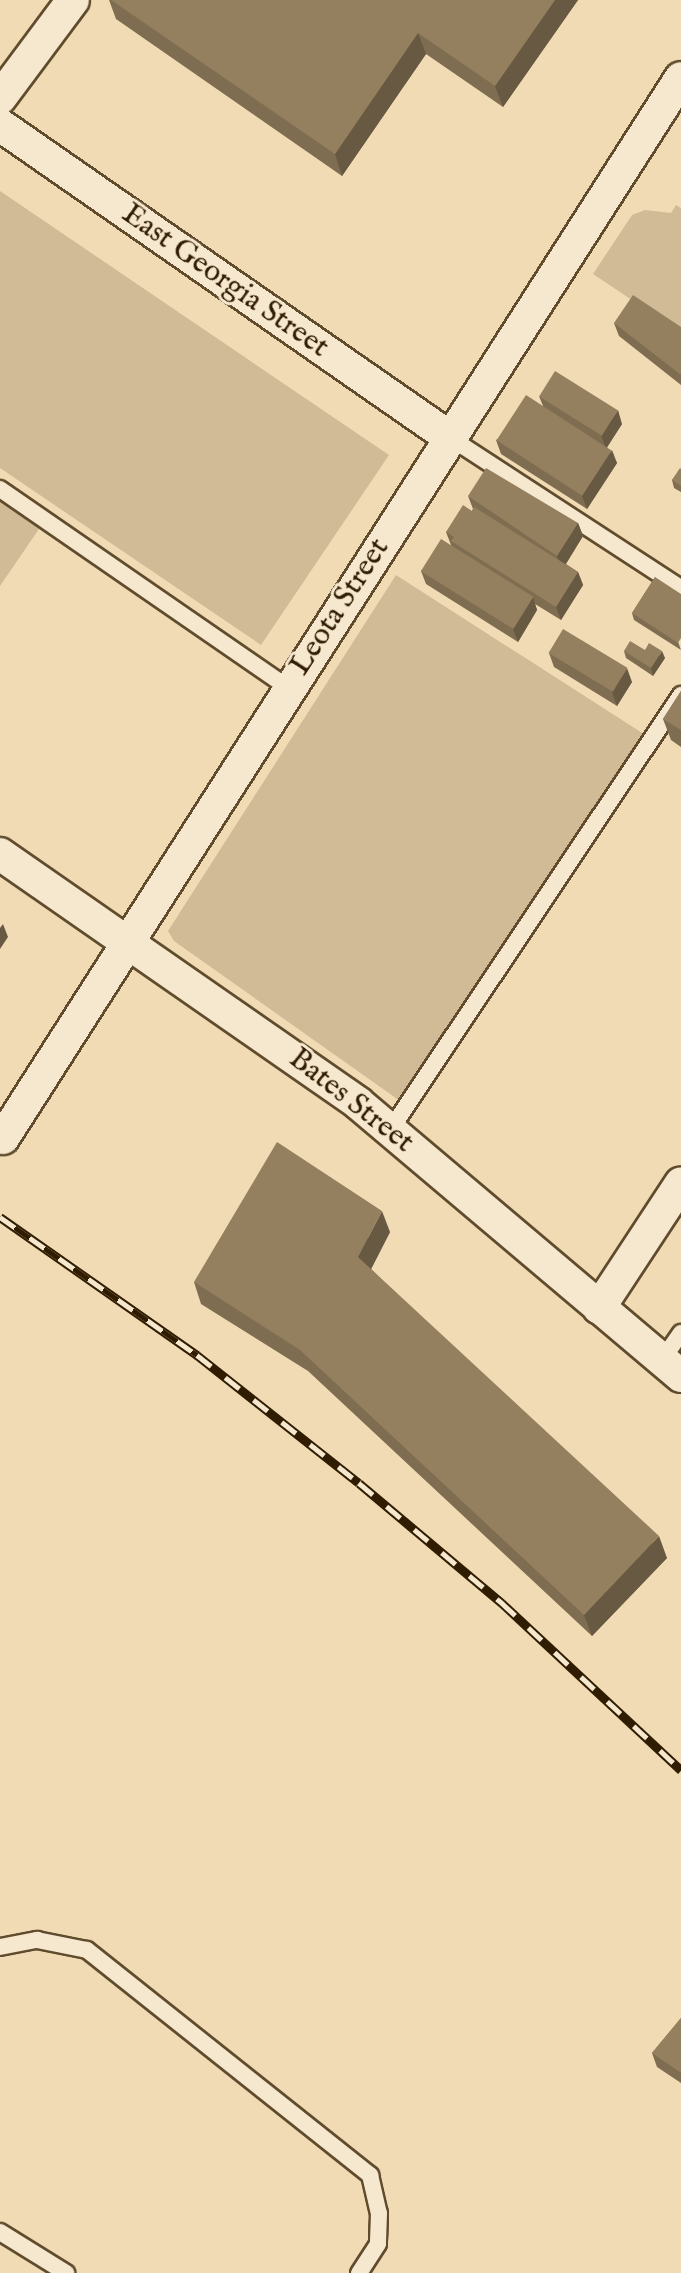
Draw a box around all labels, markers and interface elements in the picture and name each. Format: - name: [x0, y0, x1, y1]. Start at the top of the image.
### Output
- street label: East Georgia Street: [115, 196, 335, 366]
- street label: Leota Street: [282, 532, 398, 682]
- street label: Bates Street: [281, 1041, 421, 1161]

